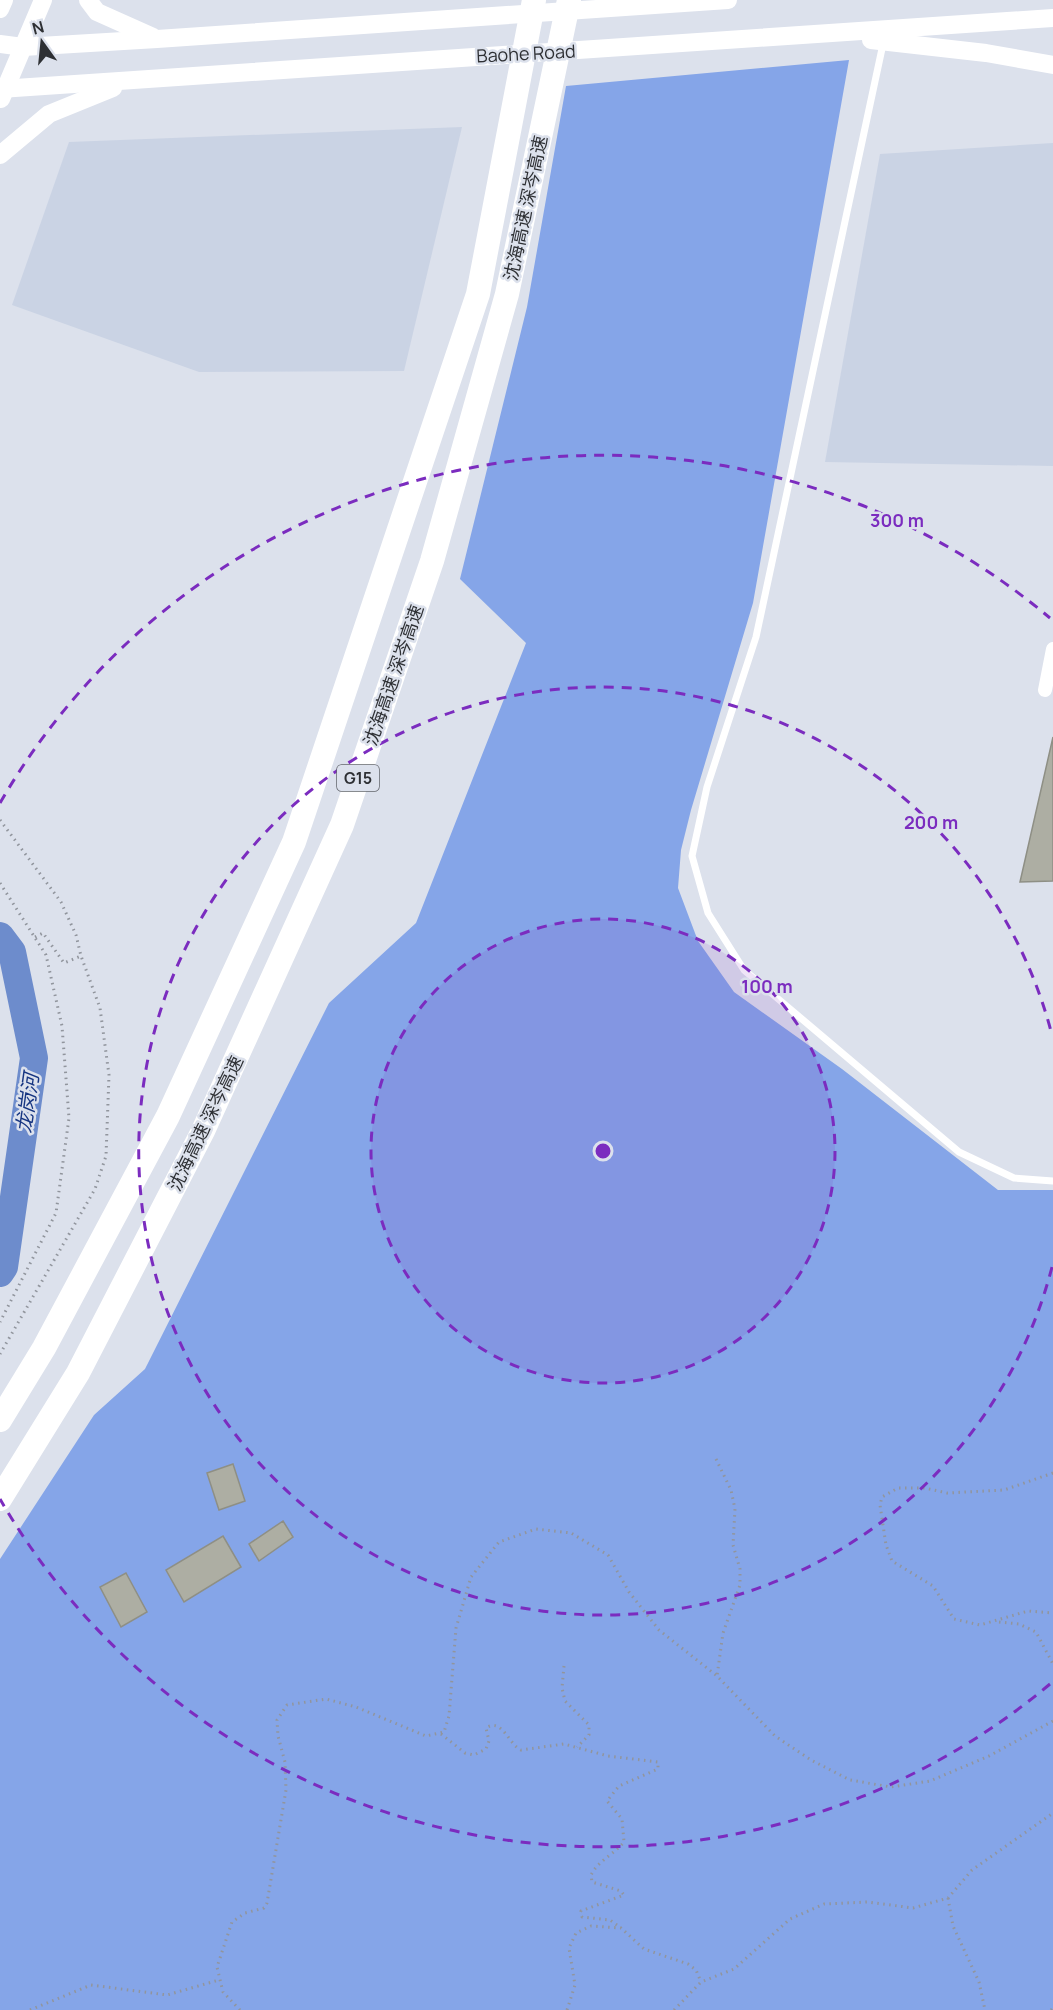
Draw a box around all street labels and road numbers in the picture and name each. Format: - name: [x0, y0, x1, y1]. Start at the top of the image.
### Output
- street label: Baohe Road: [476, 38, 576, 68]
- street label: 沈海高速 深岑高速: [498, 133, 552, 283]
- street label: 沈海高速 深岑高速: [358, 601, 428, 749]
- road number: G15: [337, 765, 379, 791]
- street label: 沈海高速 深岑高速: [162, 1051, 248, 1195]

